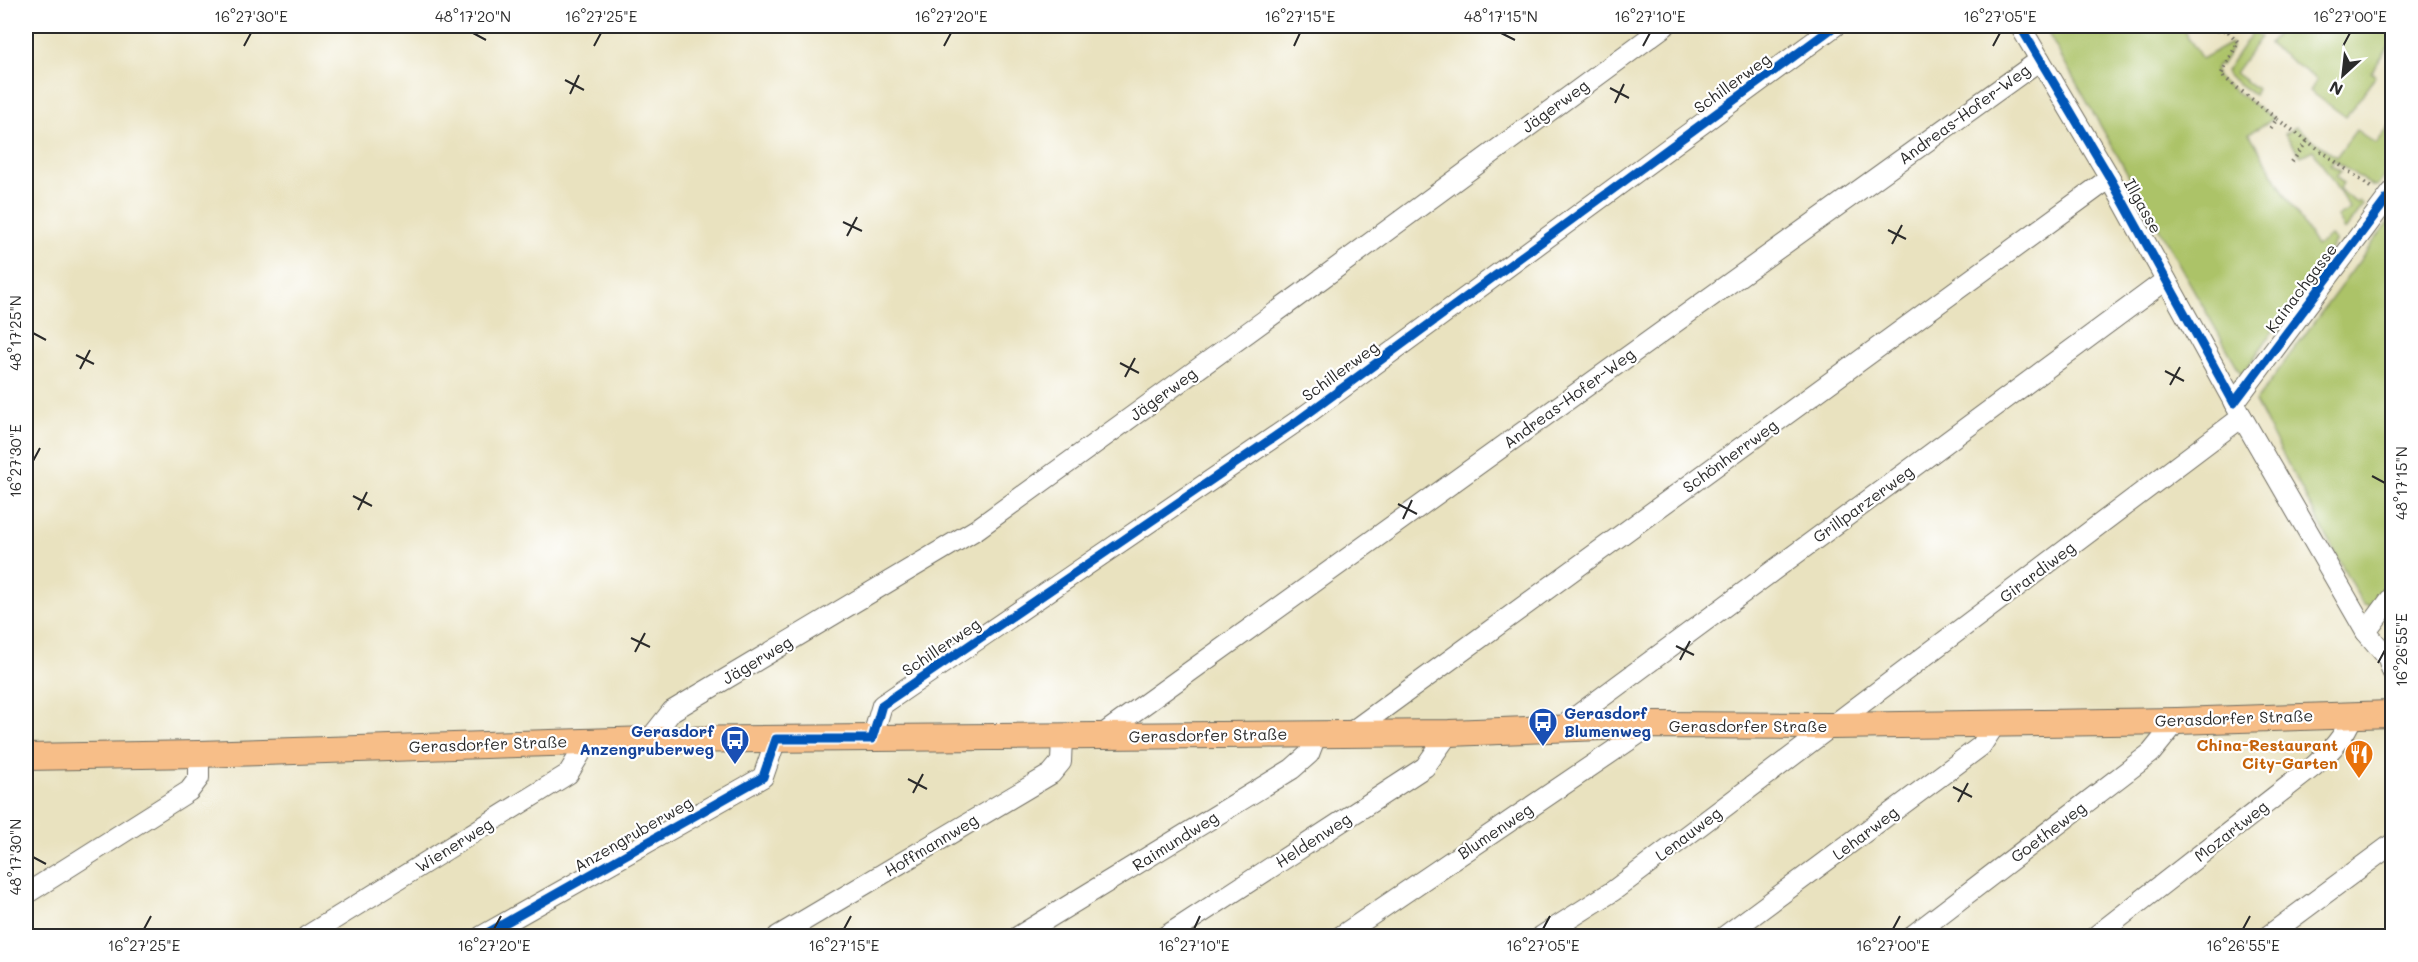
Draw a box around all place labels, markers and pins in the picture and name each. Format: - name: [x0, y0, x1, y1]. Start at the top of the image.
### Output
- place label: Gerasdorf Blumenweg: [1564, 702, 1651, 741]
- bus stop icon: Gerasdorf Blumenweg: [1527, 706, 1559, 748]
- place label: Gerasdorf Anzengruberweg: [579, 720, 715, 759]
- bus stop icon: Gerasdorf Anzengruberweg: [719, 724, 751, 766]
- place label: China-Restaurant City-Garten: [2196, 734, 2338, 773]
- restaurant icon: China-Restaurant City-Garten: [2343, 738, 2375, 780]

